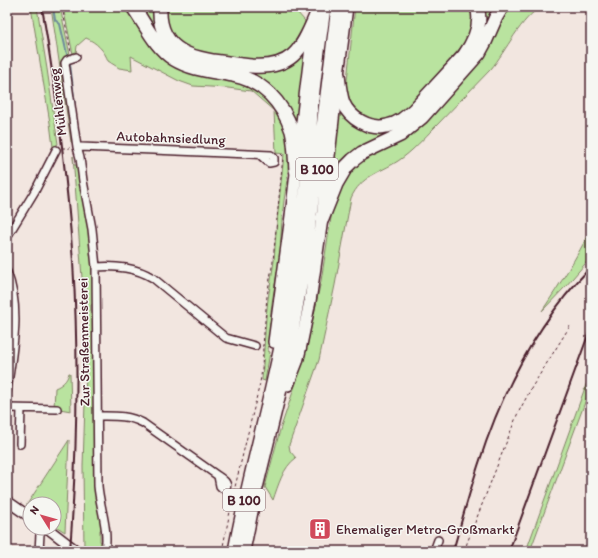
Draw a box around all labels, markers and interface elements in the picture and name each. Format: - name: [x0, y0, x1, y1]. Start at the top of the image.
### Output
- street label: Mühlenweg: [45, 66, 71, 137]
- street label: Autobahnsiedlung: [116, 128, 227, 148]
- road number: B 100: [296, 158, 338, 180]
- street label: Zur Straßenmeisterei: [74, 278, 94, 406]
- road number: B 100: [223, 489, 265, 511]
- north arrow: [22, 496, 62, 536]
- text: N: [27, 503, 42, 517]
- building icon: Ehemaliger Metro-Großmarkt: [307, 516, 333, 542]
- place label: Ehemaliger Metro-Großmarkt: [336, 521, 514, 538]

